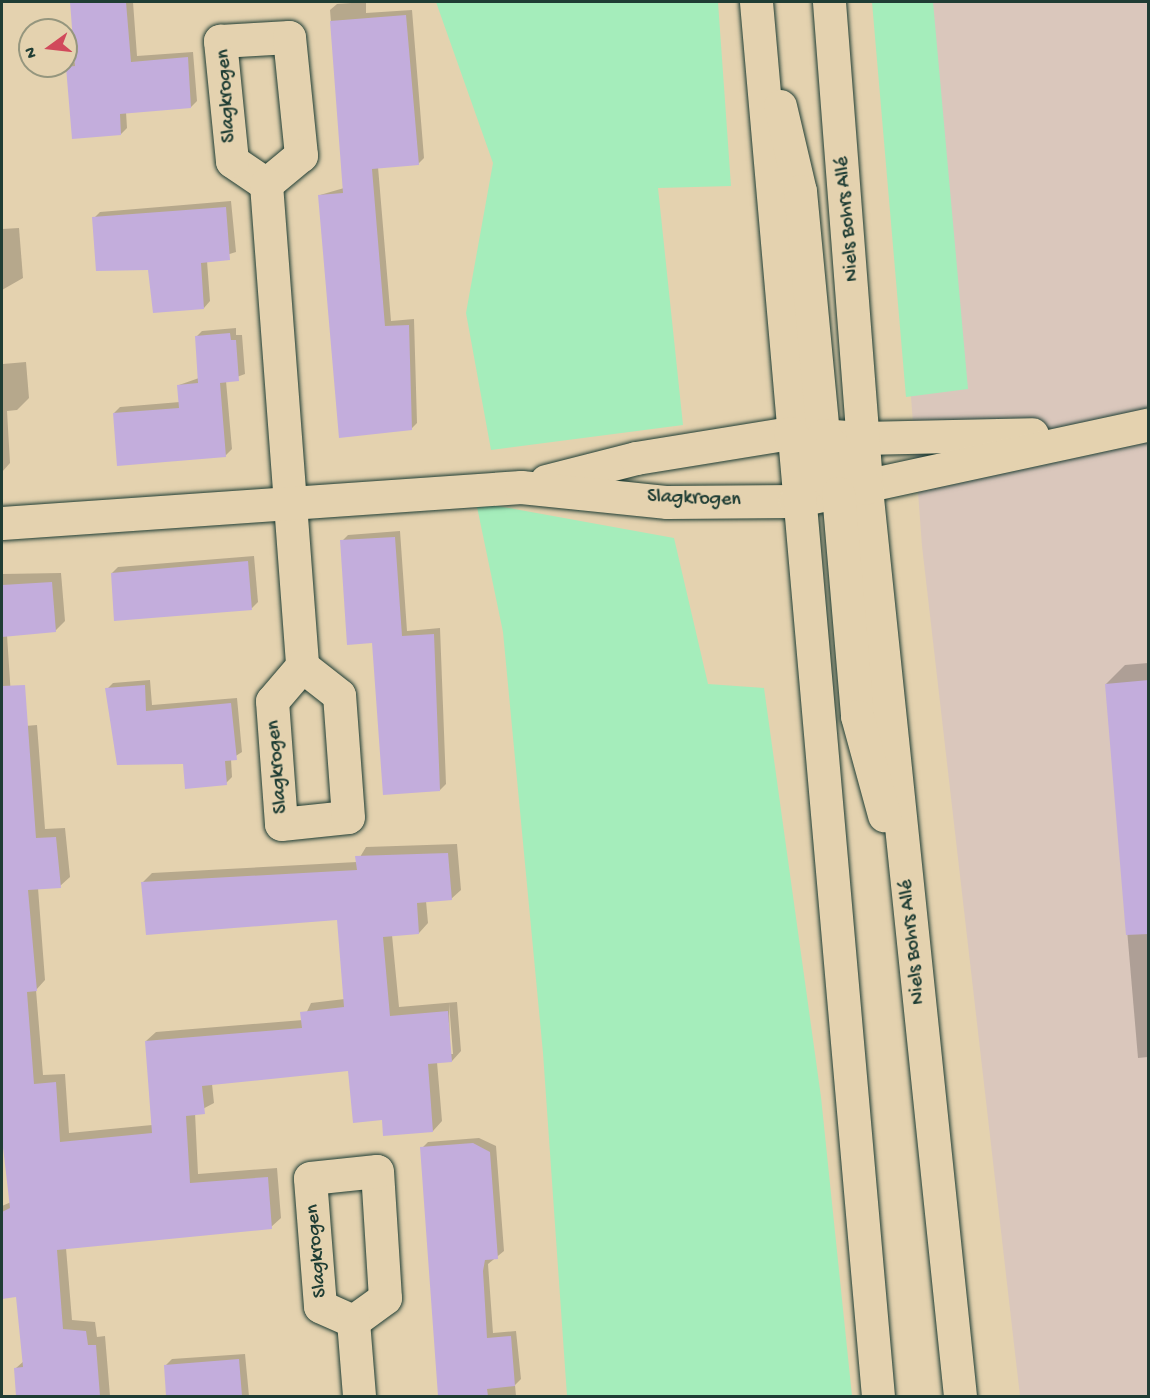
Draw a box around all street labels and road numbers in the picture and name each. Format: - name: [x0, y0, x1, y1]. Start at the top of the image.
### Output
- street label: Slagkrogen: [212, 48, 242, 144]
- street label: Niels Bohrs Allé: [831, 155, 865, 283]
- street label: Slagkrogen: [647, 485, 741, 513]
- street label: Slagkrogen: [262, 719, 294, 815]
- street label: Niels Bohrs Allé: [894, 878, 932, 1006]
- street label: Slagkrogen: [301, 1203, 333, 1299]

